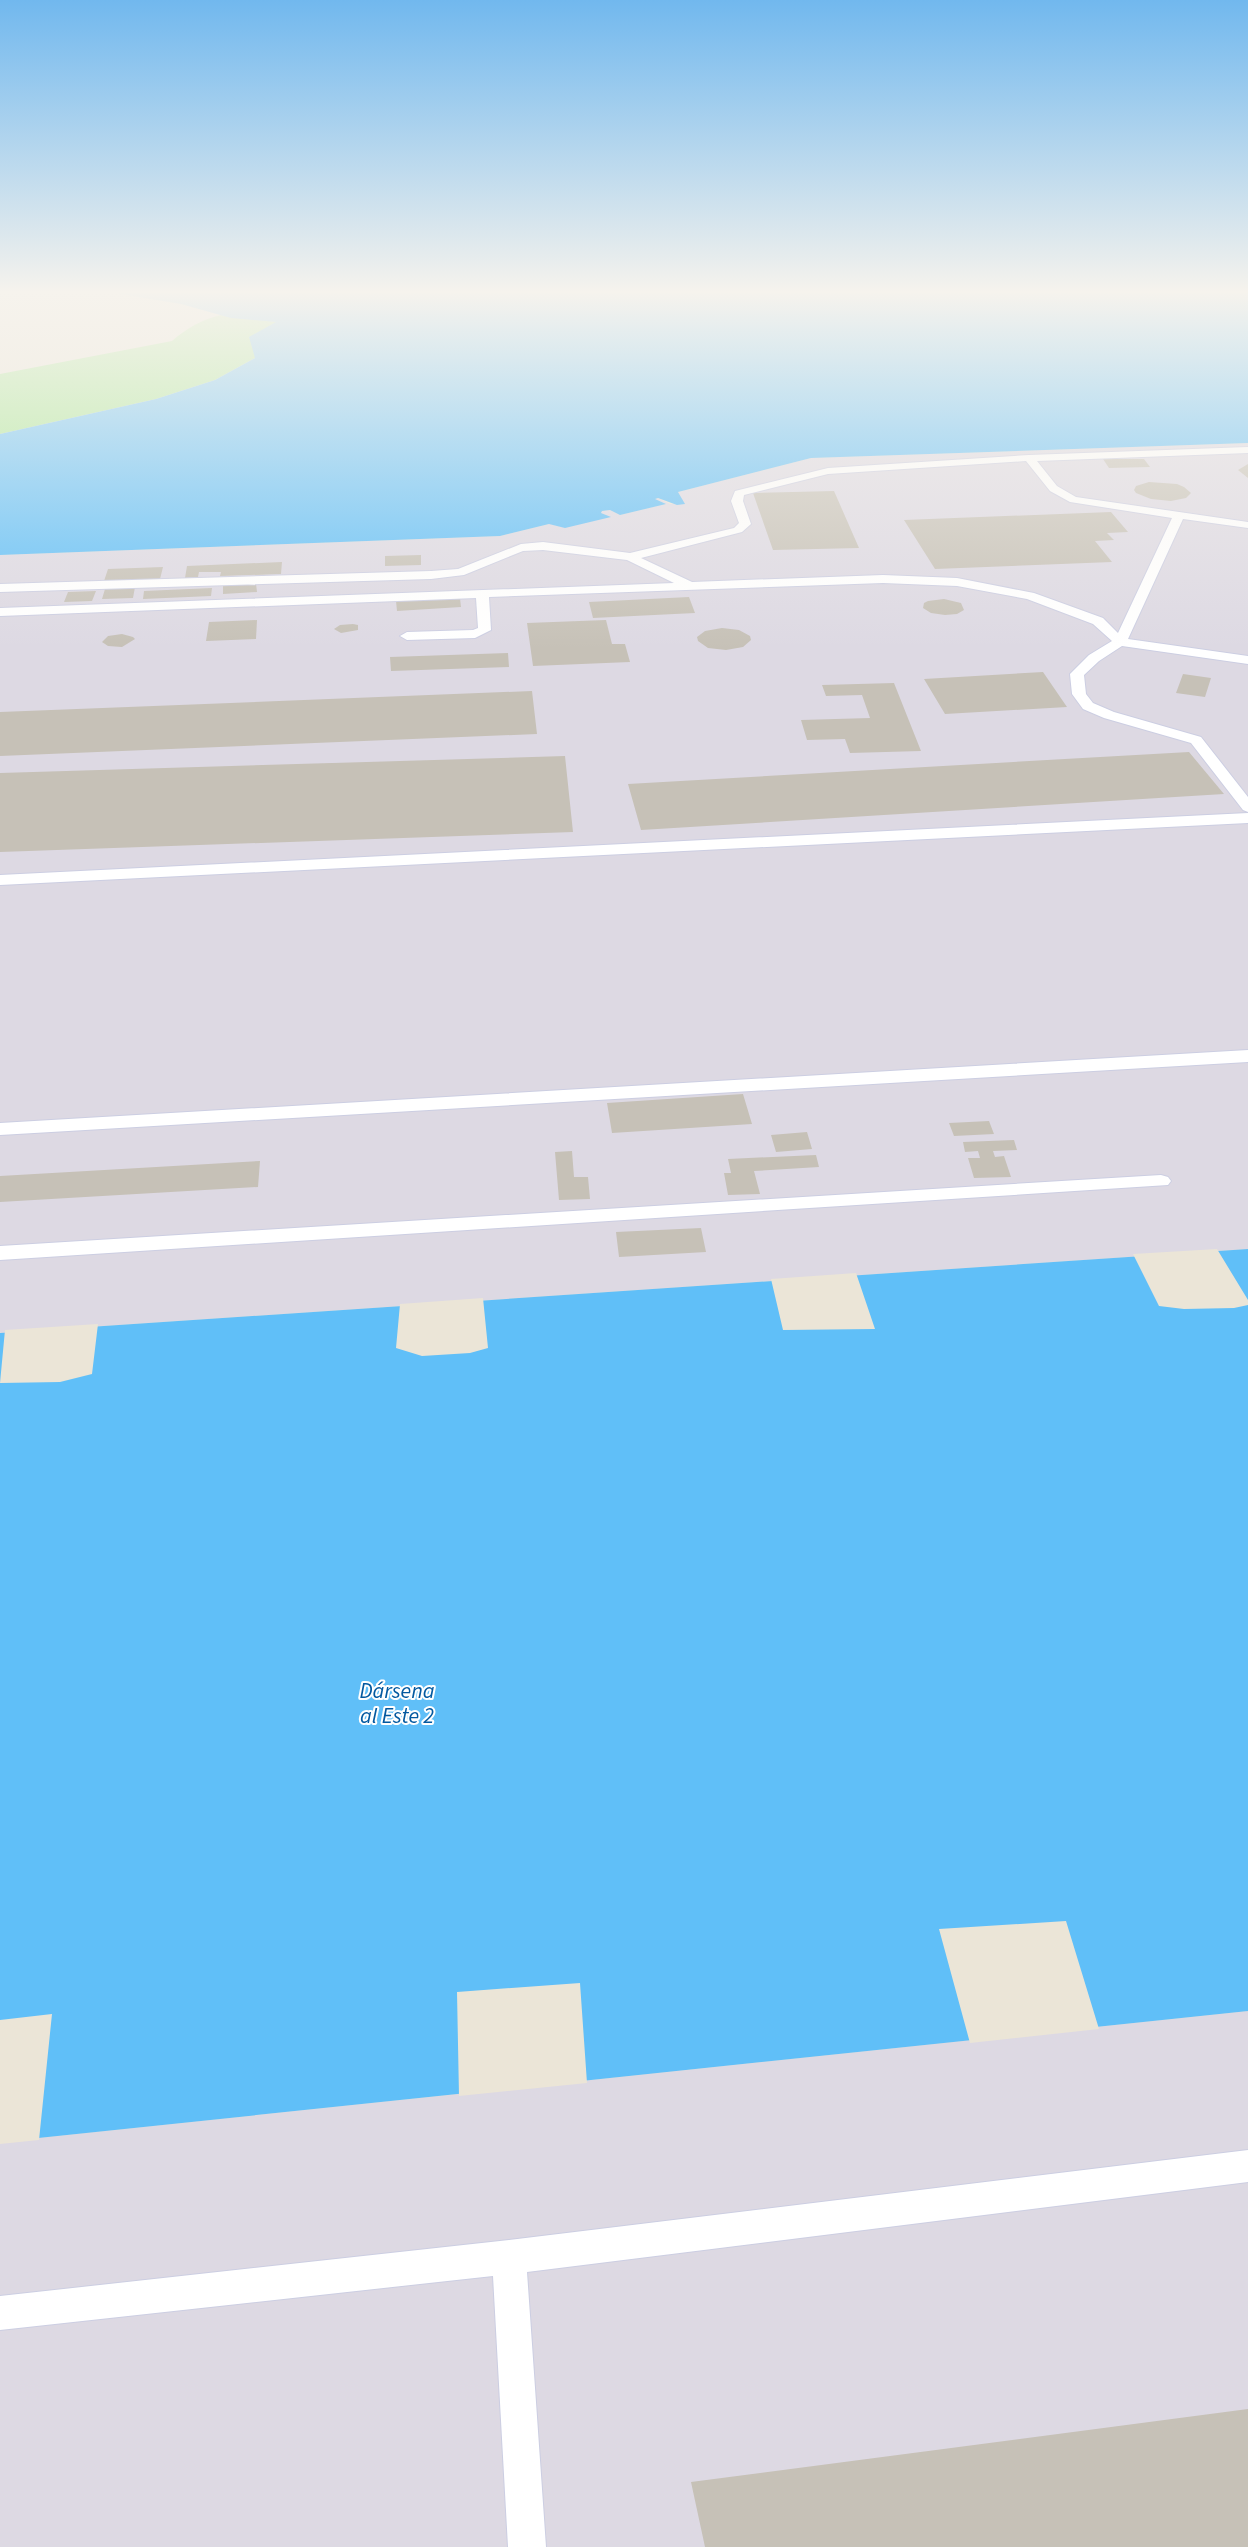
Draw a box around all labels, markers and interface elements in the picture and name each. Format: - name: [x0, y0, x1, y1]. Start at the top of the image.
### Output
- water label: Dársena al Este 2: [359, 1675, 435, 1732]

